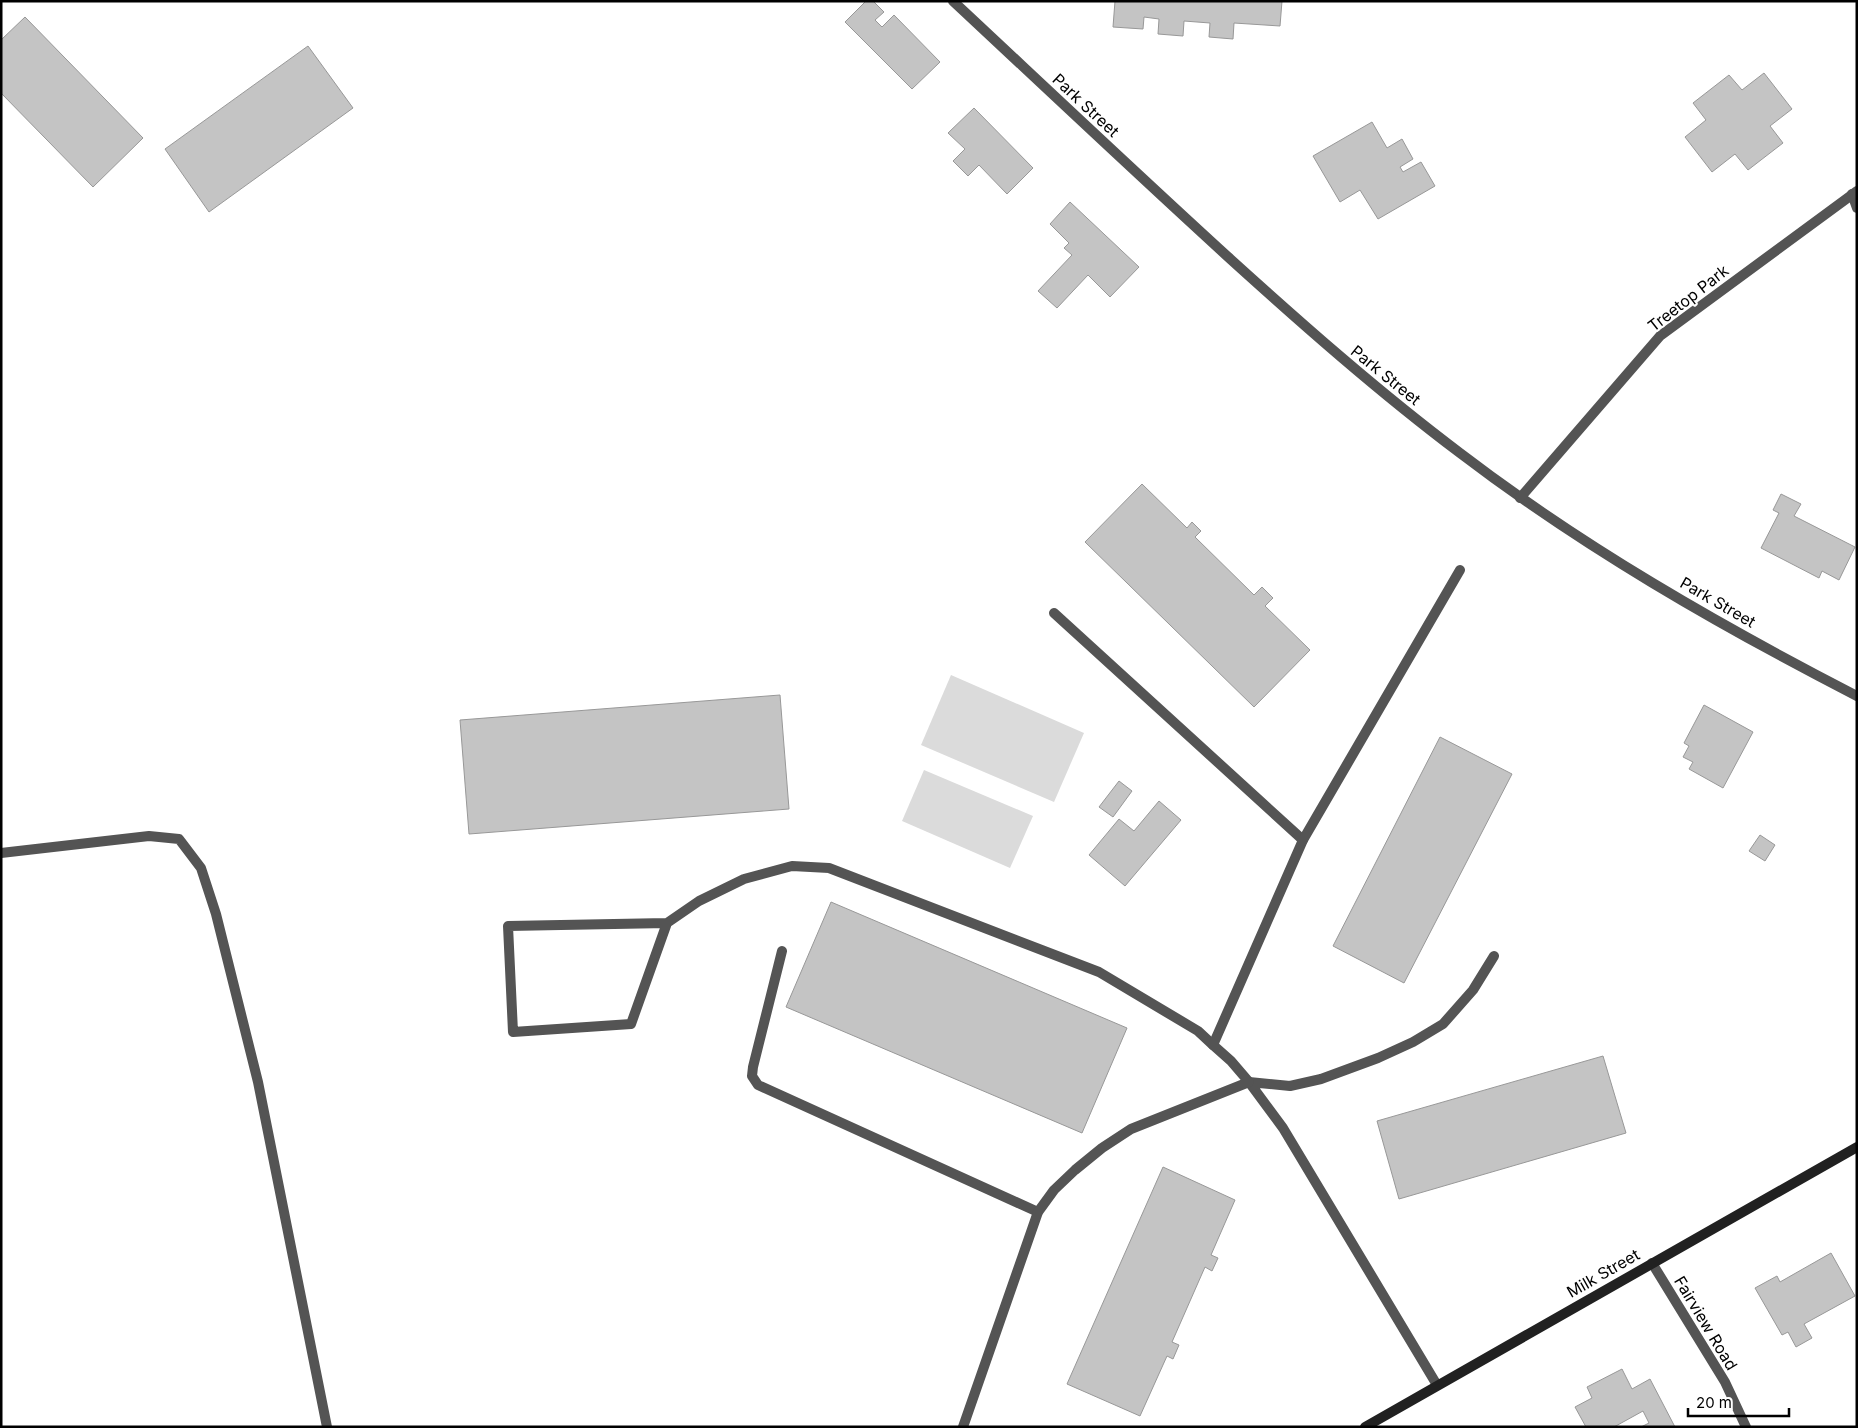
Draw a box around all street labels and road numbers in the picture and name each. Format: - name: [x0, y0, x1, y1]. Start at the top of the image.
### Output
- street label: Park Street: [1048, 69, 1124, 141]
- street label: Treetop Park: [1644, 260, 1733, 336]
- street label: Park Street: [1347, 341, 1425, 409]
- street label: Park Street: [1677, 572, 1759, 632]
- street label: Milk Street: [1563, 1244, 1643, 1302]
- street label: Fairview Road: [1670, 1272, 1742, 1374]

